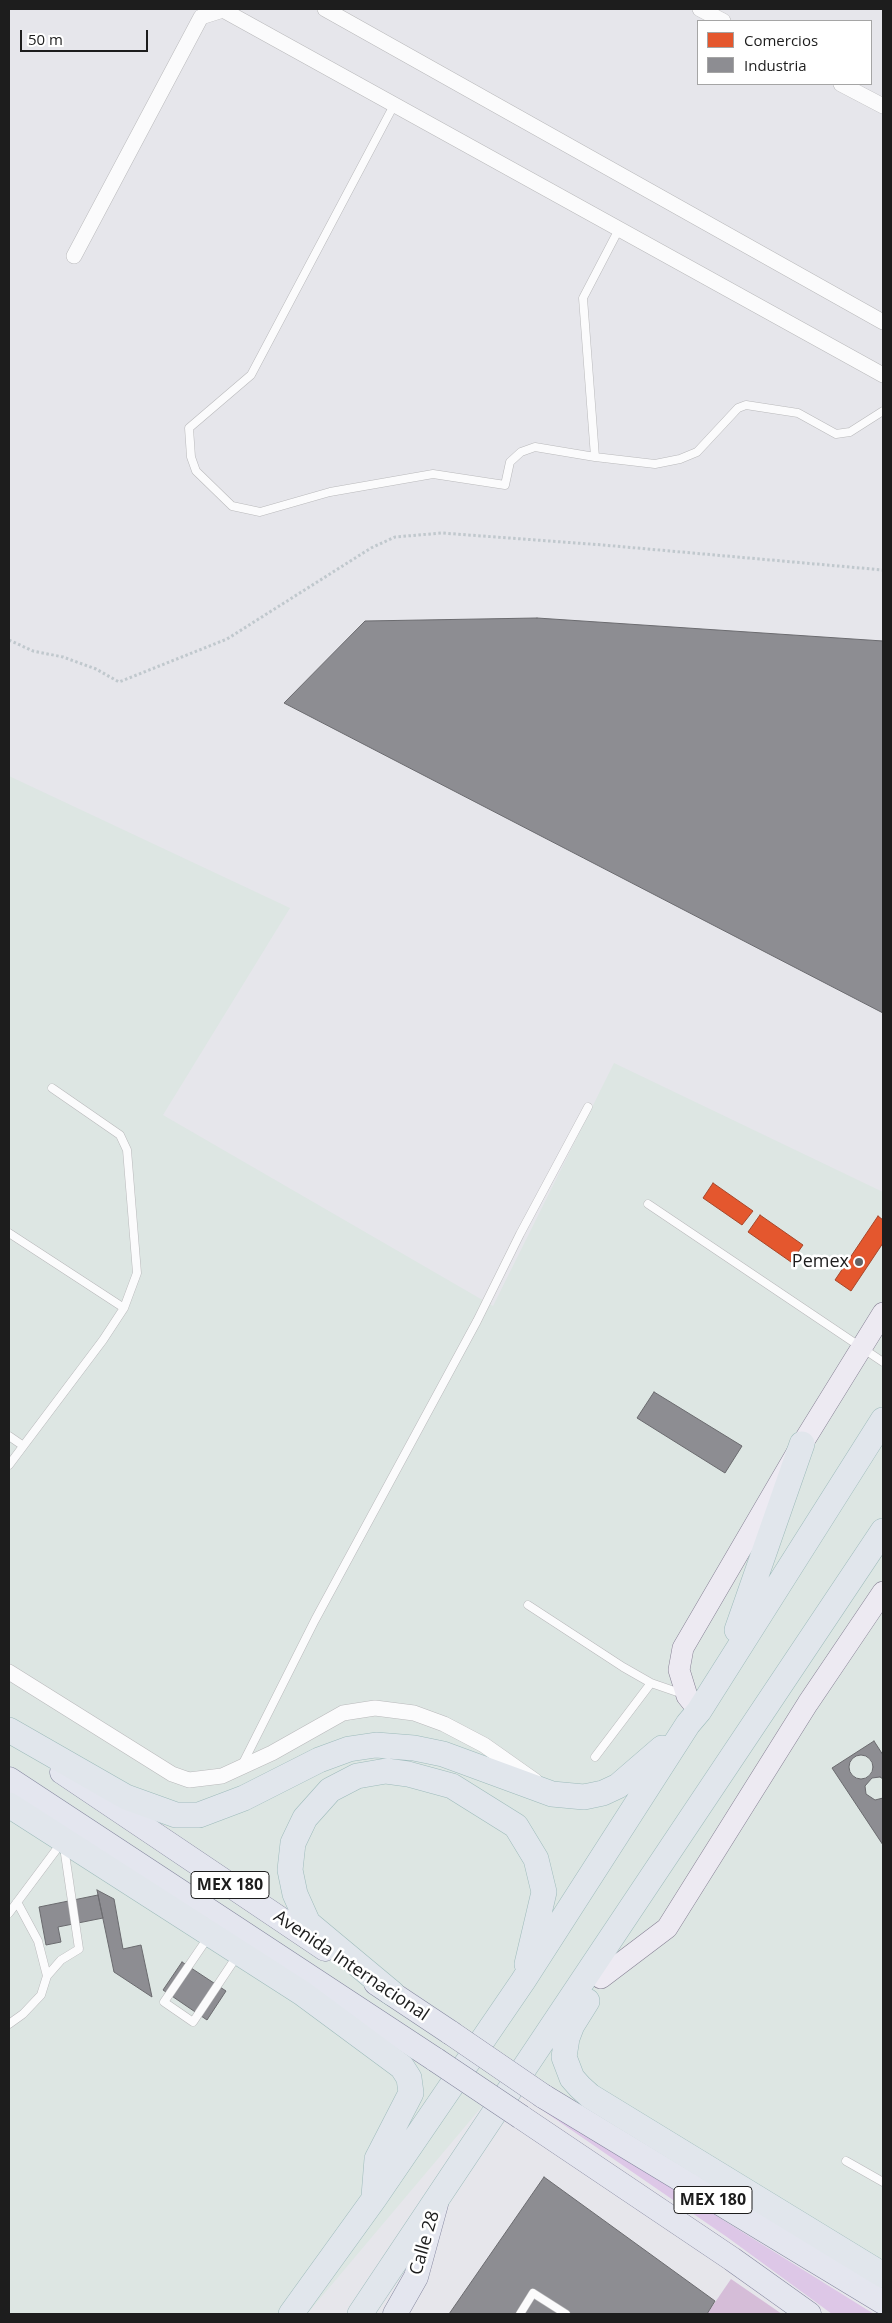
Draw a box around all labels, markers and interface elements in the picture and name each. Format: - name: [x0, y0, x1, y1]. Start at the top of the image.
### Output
- scale bar: [22, 20, 150, 52]
- legend: [697, 20, 872, 85]
- text: 50 m: [28, 29, 63, 49]
- text: Comercios: [744, 30, 818, 50]
- text: Industria: [744, 55, 807, 75]
- place label: Pemex: [792, 1251, 849, 1273]
- marker: Pemex: [853, 1256, 865, 1268]
- road number: MEX 180: [191, 1872, 269, 1898]
- street label: Avenida Internacional: [269, 1906, 433, 2026]
- road number: MEX 180: [674, 2186, 752, 2214]
- street label: Calle 28: [406, 2208, 444, 2278]

